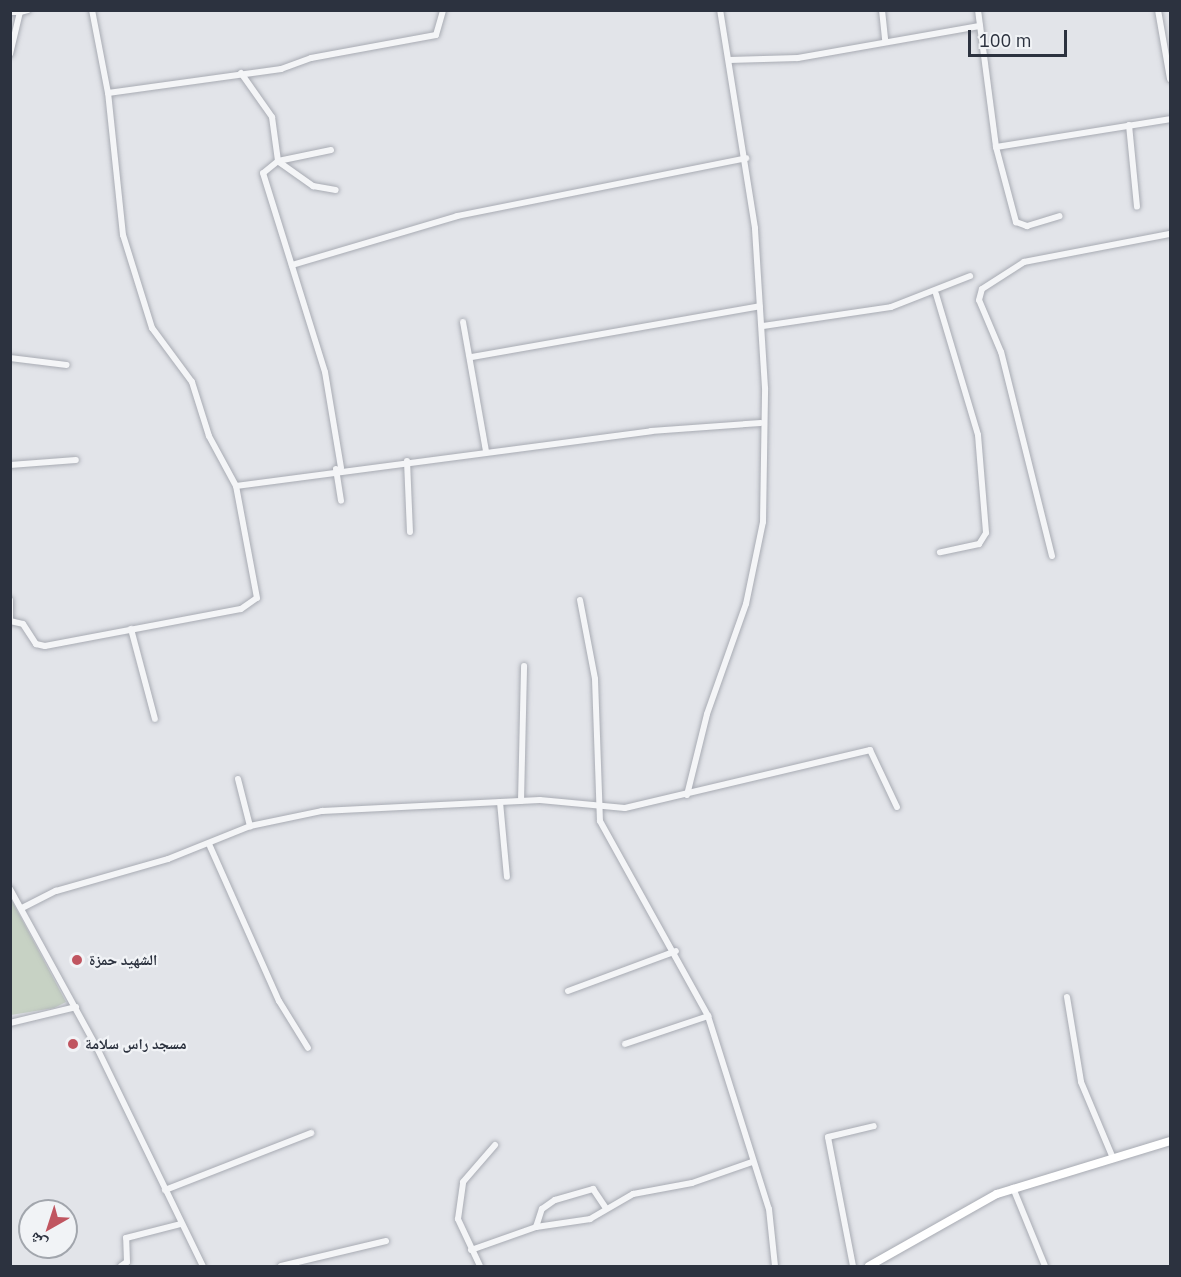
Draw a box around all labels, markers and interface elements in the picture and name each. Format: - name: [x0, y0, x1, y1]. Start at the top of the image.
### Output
- scale bar: [971, 18, 1070, 56]
- text: 100 m: [979, 29, 1031, 52]
- place label: الشهيد حمزة: [89, 951, 157, 969]
- marker: الشهيد حمزة: [70, 953, 84, 967]
- place label: مسجد راس سلامة: [85, 1035, 187, 1053]
- marker: مسجد راس سلامة: [66, 1037, 80, 1051]
- north arrow: [18, 1199, 78, 1259]
- text: ش: [25, 1228, 51, 1255]

